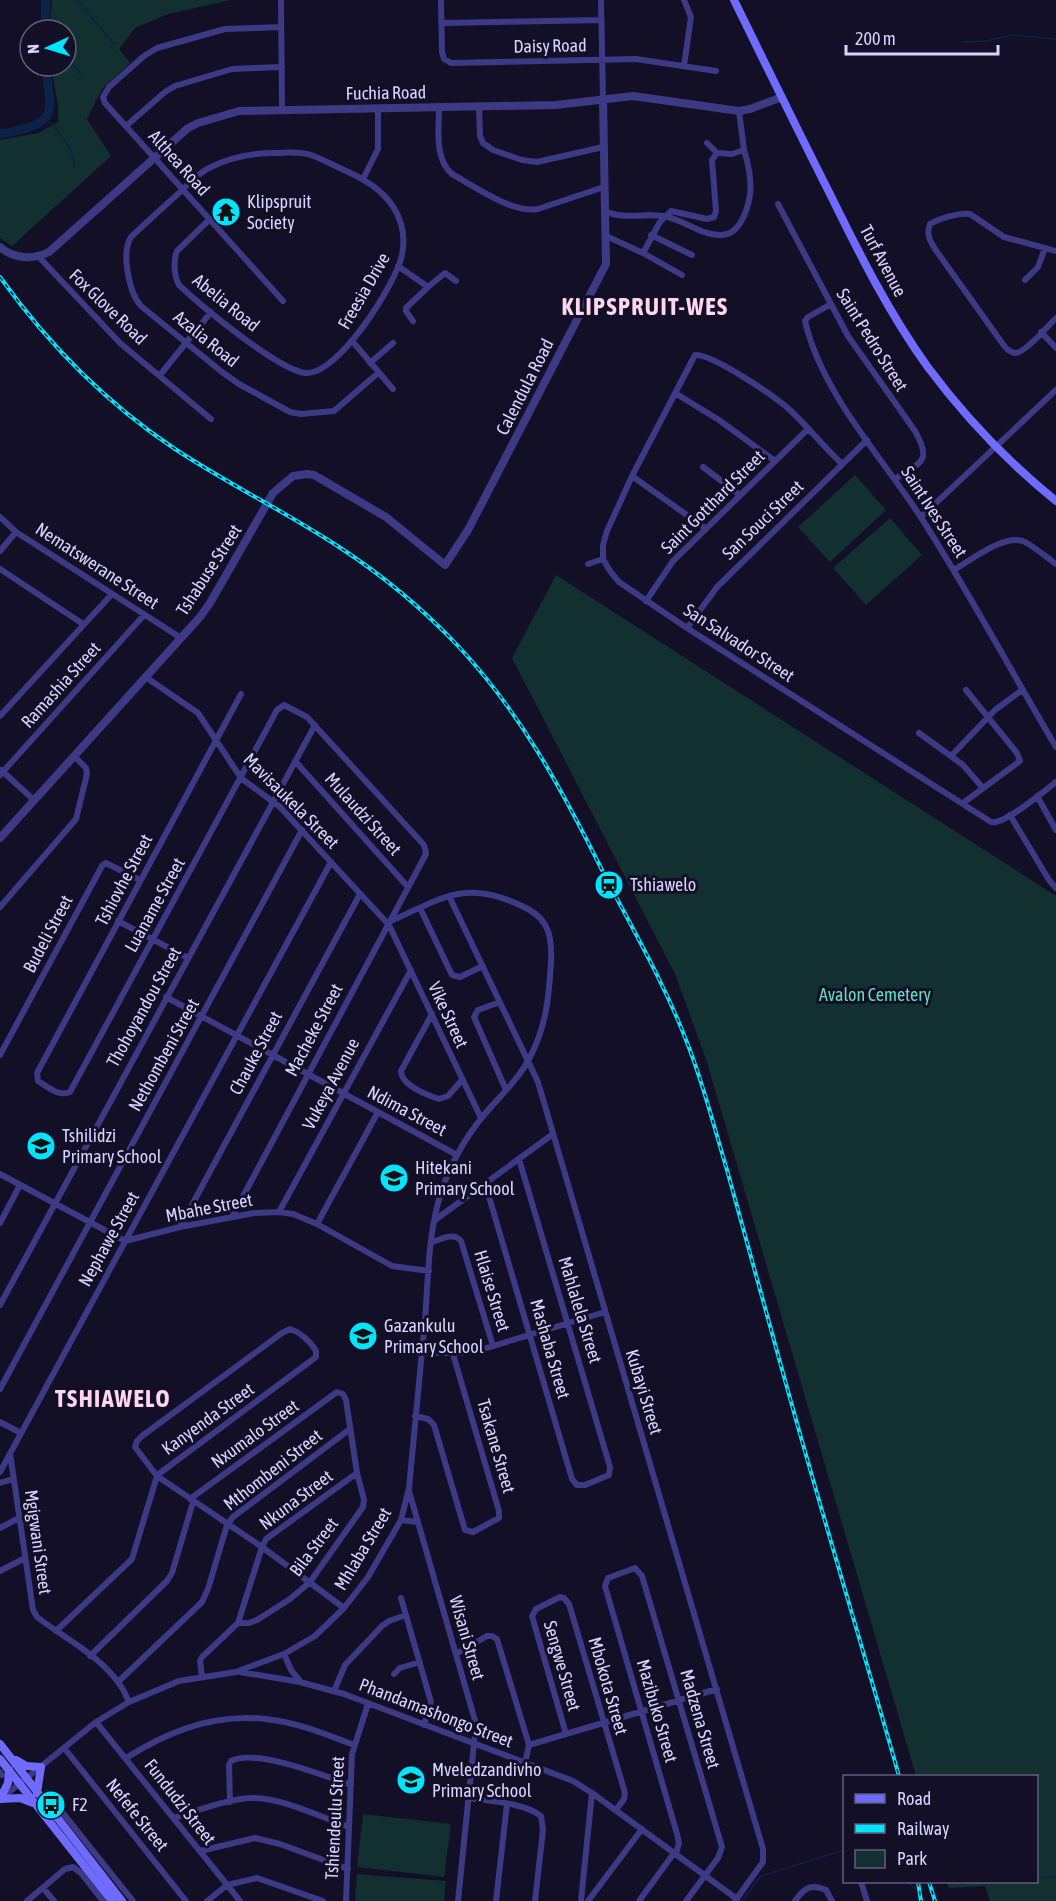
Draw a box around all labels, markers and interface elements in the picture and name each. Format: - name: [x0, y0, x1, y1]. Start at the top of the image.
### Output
- north arrow: [18, 18, 78, 78]
- scale bar: [846, 18, 998, 56]
- text: 200 m: [855, 28, 896, 49]
- street label: Daisy Road: [513, 34, 587, 57]
- text: N: [24, 44, 42, 54]
- street label: Fuchia Road: [346, 81, 426, 104]
- street label: Althea Road: [145, 126, 214, 200]
- place label: Klipspruit Society: [247, 191, 311, 233]
- temple icon: Klipspruit Society: [210, 196, 242, 228]
- street label: Turf Avenue: [856, 221, 911, 300]
- street label: Freesia Drive: [333, 249, 394, 333]
- street label: Fox Glove Road: [65, 265, 151, 349]
- street label: Abelia Road: [189, 269, 264, 336]
- street label: Saint Pedro Street: [832, 284, 912, 395]
- district label: KLIPSPRUIT-WES: [561, 293, 729, 320]
- street label: Azalia Road: [169, 306, 243, 371]
- street label: Calendula Road: [491, 335, 558, 438]
- street label: Saint Gotthard Street: [657, 446, 769, 558]
- street label: Saint Ives Street: [897, 462, 972, 561]
- street label: San Souci Street: [718, 476, 808, 564]
- street label: Nematswerane Street: [32, 518, 163, 613]
- street label: Tshabuse Street: [171, 520, 246, 619]
- street label: San Salvador Street: [680, 599, 798, 686]
- street label: Ramashia Street: [17, 637, 105, 732]
- street label: Mavisaukela Street: [239, 749, 343, 853]
- street label: Mulaudzi Street: [321, 768, 406, 859]
- street label: Tshiovhe Street: [91, 830, 156, 929]
- street label: Luaname Street: [120, 854, 189, 955]
- station icon: Tshiawelo: [593, 869, 625, 901]
- place label: Tshiawelo: [630, 874, 696, 895]
- street label: Budeli Street: [18, 891, 77, 976]
- street label: Thohoyandou Street: [102, 943, 185, 1070]
- street label: Vike Street: [424, 978, 473, 1051]
- street label: Macheke Street: [280, 980, 347, 1080]
- park label: Avalon Cemetery: [819, 984, 931, 1005]
- street label: Nethombeni Street: [124, 995, 203, 1115]
- street label: Chauke Street: [225, 1007, 286, 1098]
- street label: Vukeya Avenue: [298, 1034, 363, 1133]
- street label: Ndima Street: [364, 1081, 450, 1140]
- place label: Tshilidzi Primary School: [62, 1125, 162, 1167]
- school or university icon: Tshilidzi Primary School: [25, 1130, 57, 1162]
- place label: Hitekani Primary School: [415, 1157, 515, 1199]
- school or university icon: Hitekani Primary School: [378, 1162, 410, 1194]
- street label: Nephawe Street: [74, 1188, 143, 1290]
- street label: Mbahe Street: [164, 1189, 254, 1226]
- street label: Hlaise Street: [470, 1248, 515, 1334]
- street label: Mahlalela Street: [554, 1254, 607, 1366]
- street label: Mashaba Street: [526, 1297, 575, 1401]
- place label: Gazankulu Primary School: [384, 1315, 484, 1357]
- school or university icon: Gazankulu Primary School: [347, 1320, 379, 1352]
- street label: Kubayi Street: [622, 1347, 667, 1437]
- street label: Kanyenda Street: [158, 1378, 258, 1459]
- district label: TSHIAWELO: [55, 1385, 171, 1412]
- street label: Nxumalo Street: [207, 1395, 303, 1472]
- street label: Tsakane Street: [473, 1396, 520, 1495]
- street label: Mthombeni Street: [219, 1425, 326, 1514]
- street label: Nkuna Street: [255, 1465, 336, 1534]
- street label: Mgigwani Street: [21, 1488, 56, 1596]
- street label: Mhlaba Street: [330, 1504, 395, 1594]
- street label: Bila Street: [285, 1513, 342, 1580]
- street label: Wisani Street: [445, 1593, 490, 1682]
- street label: Sengwe Street: [540, 1618, 585, 1713]
- street label: Mbokota Street: [585, 1635, 632, 1737]
- street label: Mazibuko Street: [633, 1657, 682, 1765]
- street label: Madzena Street: [676, 1667, 725, 1771]
- street label: Phandamashongo Street: [356, 1674, 516, 1752]
- street label: Fundudzi Street: [140, 1755, 220, 1849]
- street label: Tshiendeulu Street: [321, 1756, 348, 1880]
- place label: Mveledzandivho Primary School: [432, 1759, 542, 1801]
- school or university icon: Mveledzandivho Primary School: [395, 1764, 427, 1796]
- street label: Nefefe Street: [102, 1774, 173, 1855]
- legend: [843, 1775, 1038, 1883]
- text: Road: [897, 1788, 931, 1809]
- bus stop icon: F2: [35, 1789, 67, 1821]
- place label: F2: [72, 1794, 88, 1815]
- text: Railway: [897, 1818, 949, 1839]
- text: Park: [897, 1848, 927, 1869]

